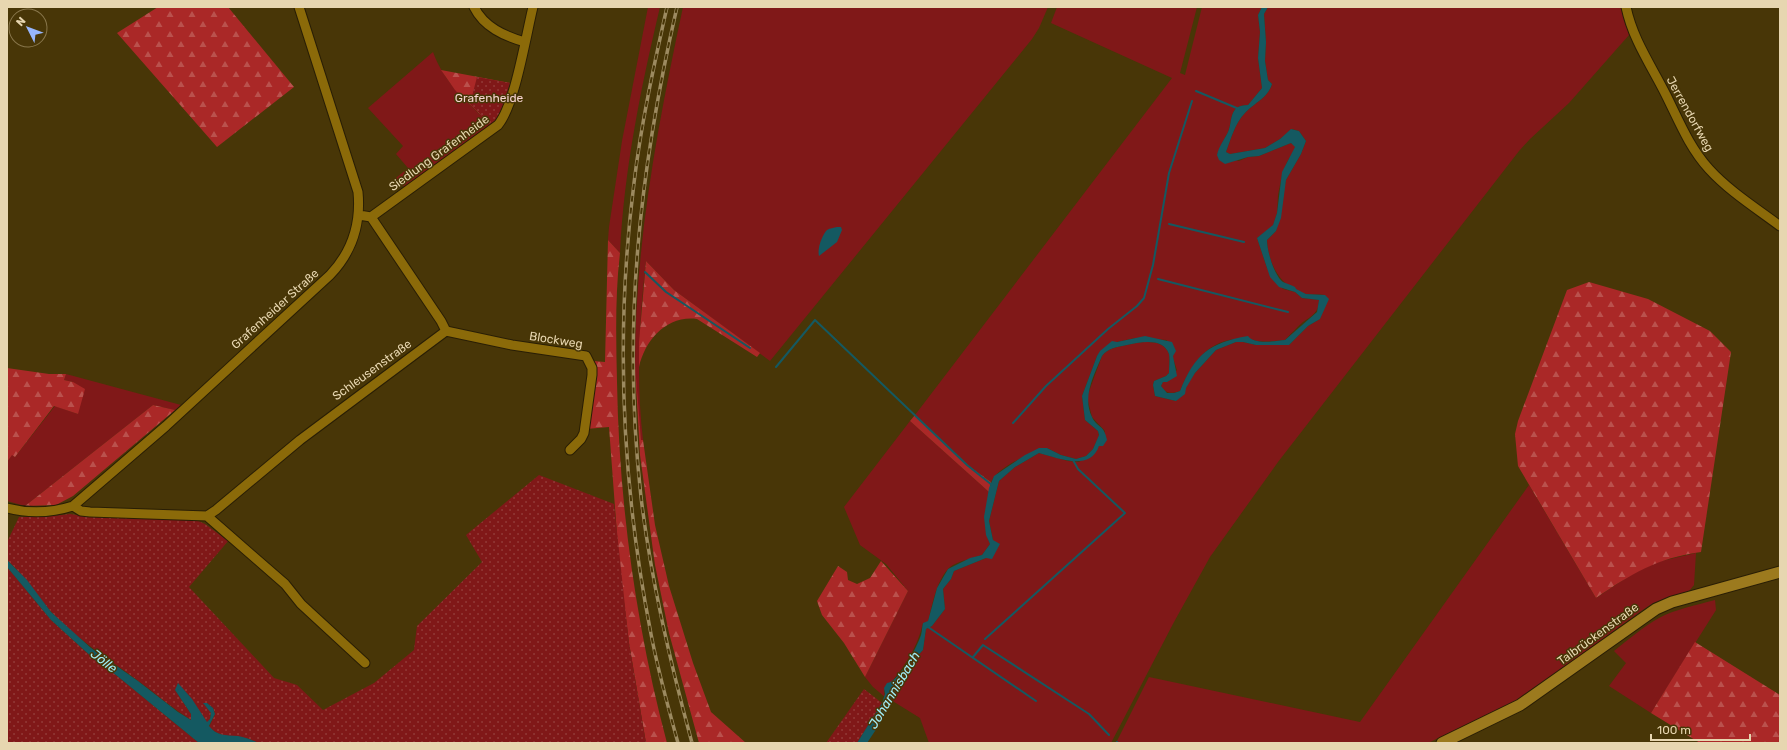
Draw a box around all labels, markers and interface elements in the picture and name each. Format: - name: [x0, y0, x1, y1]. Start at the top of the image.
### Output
- north arrow: [8, 8, 48, 48]
- text: N: [13, 14, 28, 29]
- street label: Jerrendorfweg: [1664, 74, 1716, 154]
- park label: Grafenheide: [455, 91, 524, 105]
- street label: Siedlung Grafenheide: [386, 112, 492, 194]
- street label: Grafenheider Straße: [228, 266, 322, 352]
- street label: Blockweg: [528, 329, 584, 351]
- street label: Schleusenstraße: [330, 337, 414, 403]
- street label: Talbrückenstraße: [1555, 600, 1641, 668]
- water label: Jölle: [88, 646, 120, 676]
- water label: Johannisbach: [865, 649, 923, 731]
- scale bar: [1651, 716, 1750, 742]
- text: 100 m: [1657, 723, 1691, 737]

